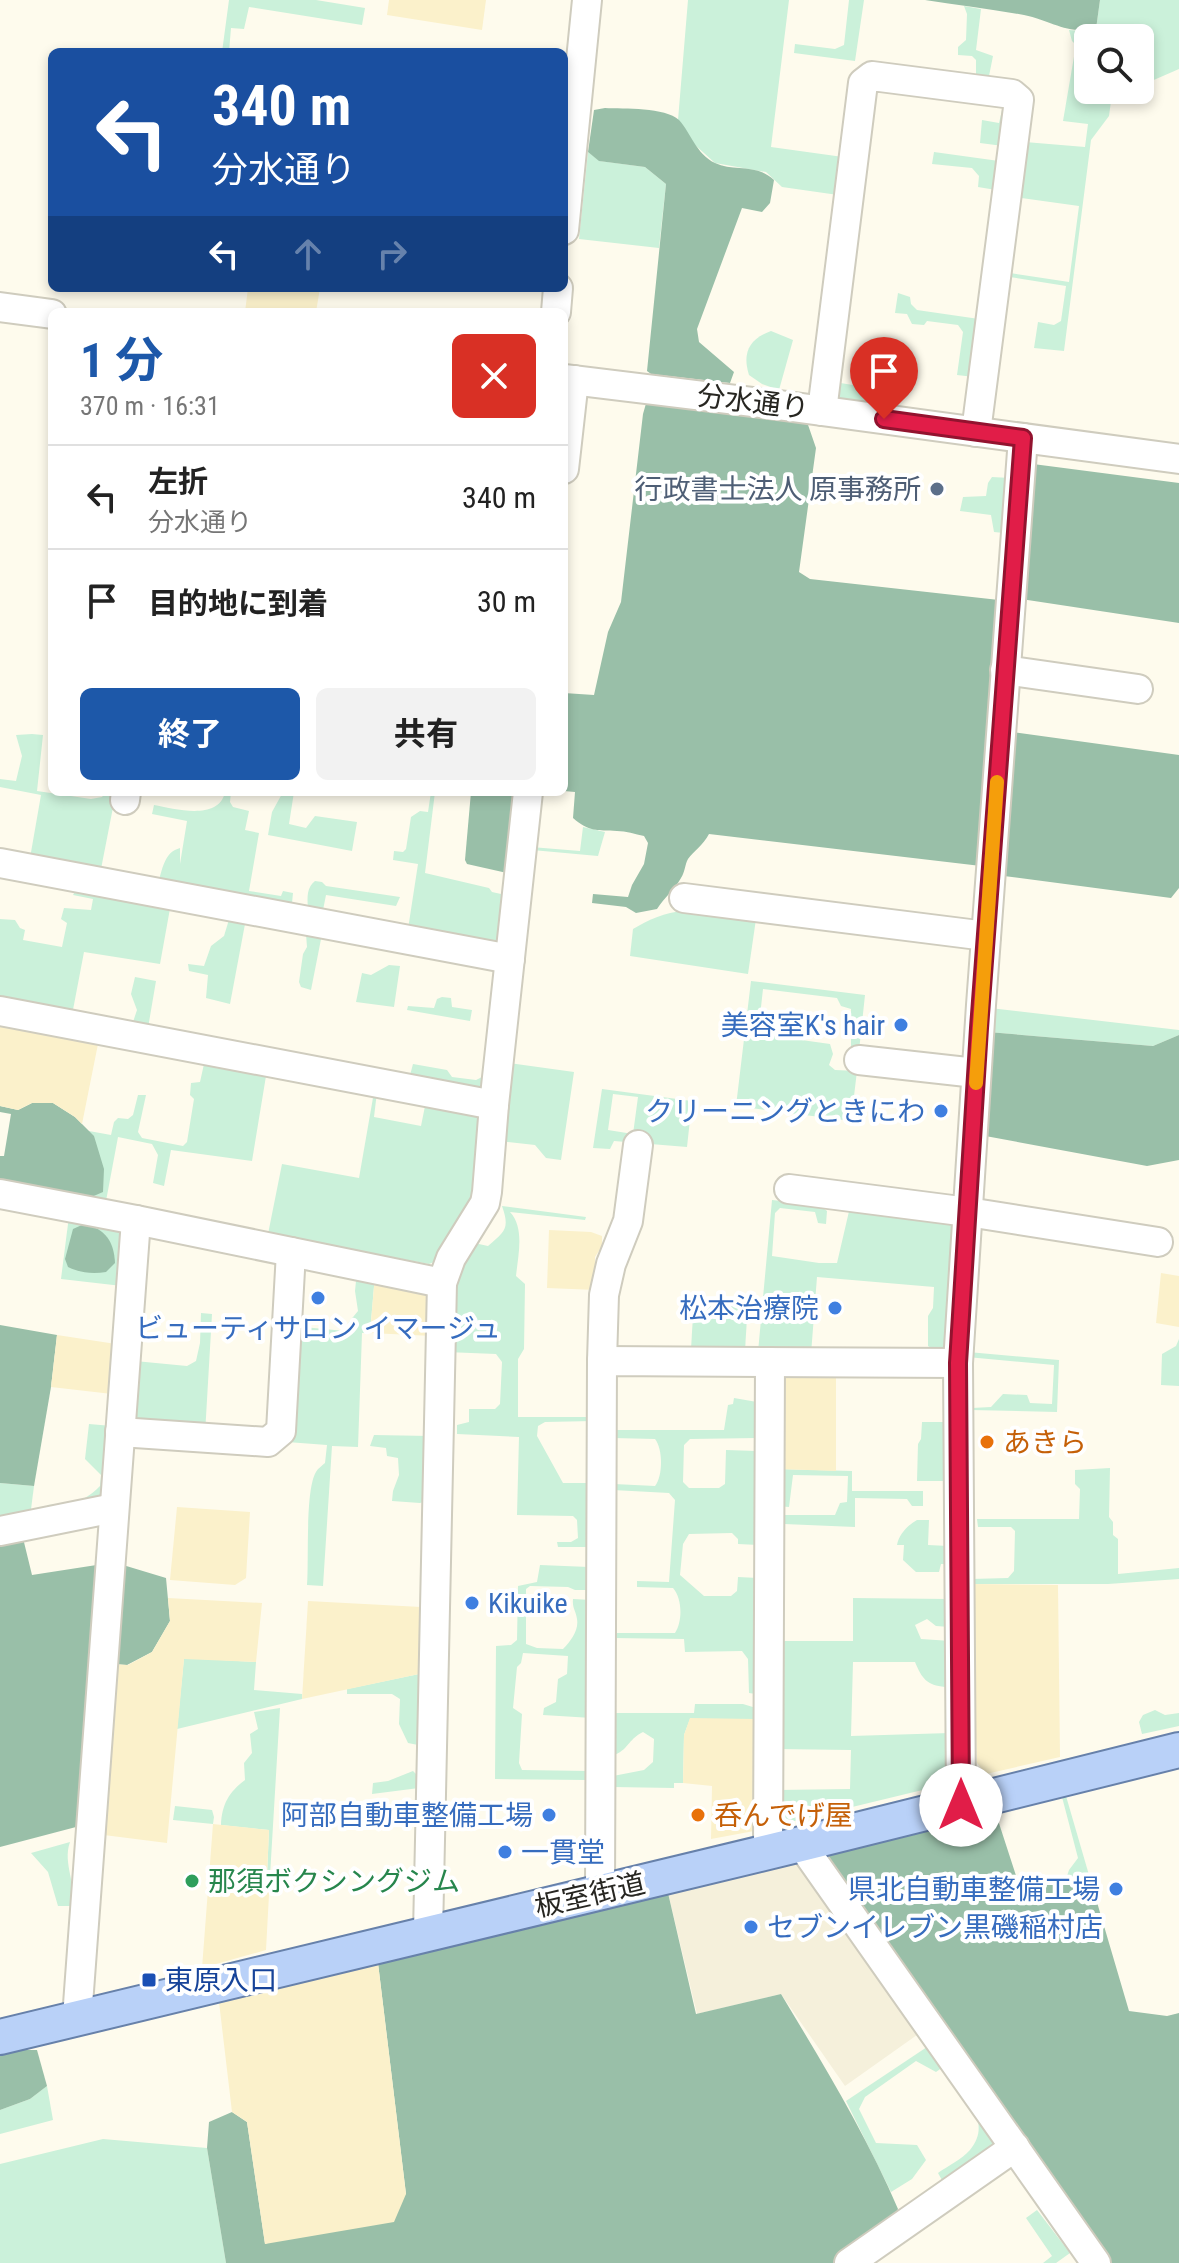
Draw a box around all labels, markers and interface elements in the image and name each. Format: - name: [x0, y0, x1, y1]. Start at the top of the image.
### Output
- map controls: [1074, 24, 1154, 104]
- button: search: [1074, 24, 1154, 104]
- text: 340 m: [212, 73, 351, 139]
- icon: left: [80, 80, 184, 184]
- text: 分水通り: [212, 149, 356, 191]
- icon: left: [202, 232, 246, 276]
- icon: ahead: [286, 232, 330, 276]
- icon: right: [370, 232, 414, 276]
- text: 1 分: [80, 332, 163, 389]
- button: close: [452, 334, 536, 418]
- pin: [850, 337, 918, 419]
- icon: arrive: [862, 349, 906, 393]
- street label: 分水通り: [695, 379, 811, 425]
- text: 370 m · 16:31: [80, 391, 220, 421]
- text: 左折: [148, 464, 208, 499]
- place label: 行政書士法人 原事務所: [635, 473, 921, 506]
- icon: left: [80, 475, 124, 519]
- text: 340 m: [462, 480, 536, 515]
- marker: 行政書士法人 原事務所: [928, 480, 946, 498]
- text: 分水通り: [148, 507, 252, 537]
- icon: arrive: [80, 579, 124, 623]
- text: 30 m: [477, 584, 536, 619]
- text: 目的地に到着: [148, 586, 328, 621]
- button: 終了: [80, 688, 300, 780]
- button: 共有: [316, 688, 536, 780]
- place label: 美容室K's hair: [721, 1009, 885, 1042]
- marker: 美容室K's hair: [892, 1016, 910, 1034]
- place label: クリーニングときにわ: [645, 1095, 925, 1128]
- marker: クリーニングときにわ: [932, 1102, 950, 1120]
- marker: ビューティサロン イマージュ: [309, 1289, 327, 1307]
- place label: 松本治療院: [679, 1292, 819, 1325]
- marker: 松本治療院: [826, 1299, 844, 1317]
- place label: ビューティサロン イマージュ: [135, 1312, 501, 1345]
- place label: あきら: [1003, 1426, 1087, 1459]
- marker: あきら: [978, 1433, 996, 1451]
- place label: Kikuike: [488, 1587, 568, 1620]
- marker: Kikuike: [463, 1594, 481, 1612]
- position arrow: [919, 1763, 1003, 1847]
- place label: 阿部自動車整備工場: [281, 1799, 533, 1832]
- place label: 呑んでげ屋: [714, 1799, 853, 1832]
- marker: 阿部自動車整備工場: [540, 1806, 558, 1824]
- marker: 呑んでげ屋: [689, 1806, 707, 1824]
- place label: 一貫堂: [521, 1836, 605, 1869]
- marker: 一貫堂: [496, 1843, 514, 1861]
- place label: 那須ボクシングジム: [208, 1865, 460, 1898]
- street label: 板室街道: [532, 1866, 648, 1924]
- marker: 那須ボクシングジム: [183, 1872, 201, 1890]
- place label: 県北自動車整備工場: [848, 1873, 1100, 1906]
- marker: 県北自動車整備工場: [1107, 1880, 1125, 1898]
- place label: セブンイレブン黒磯稲村店: [767, 1911, 1103, 1944]
- marker: セブンイレブン黒磯稲村店: [742, 1918, 760, 1936]
- place label: 東原入口: [165, 1964, 277, 1997]
- marker: 東原入口: [140, 1971, 158, 1989]

